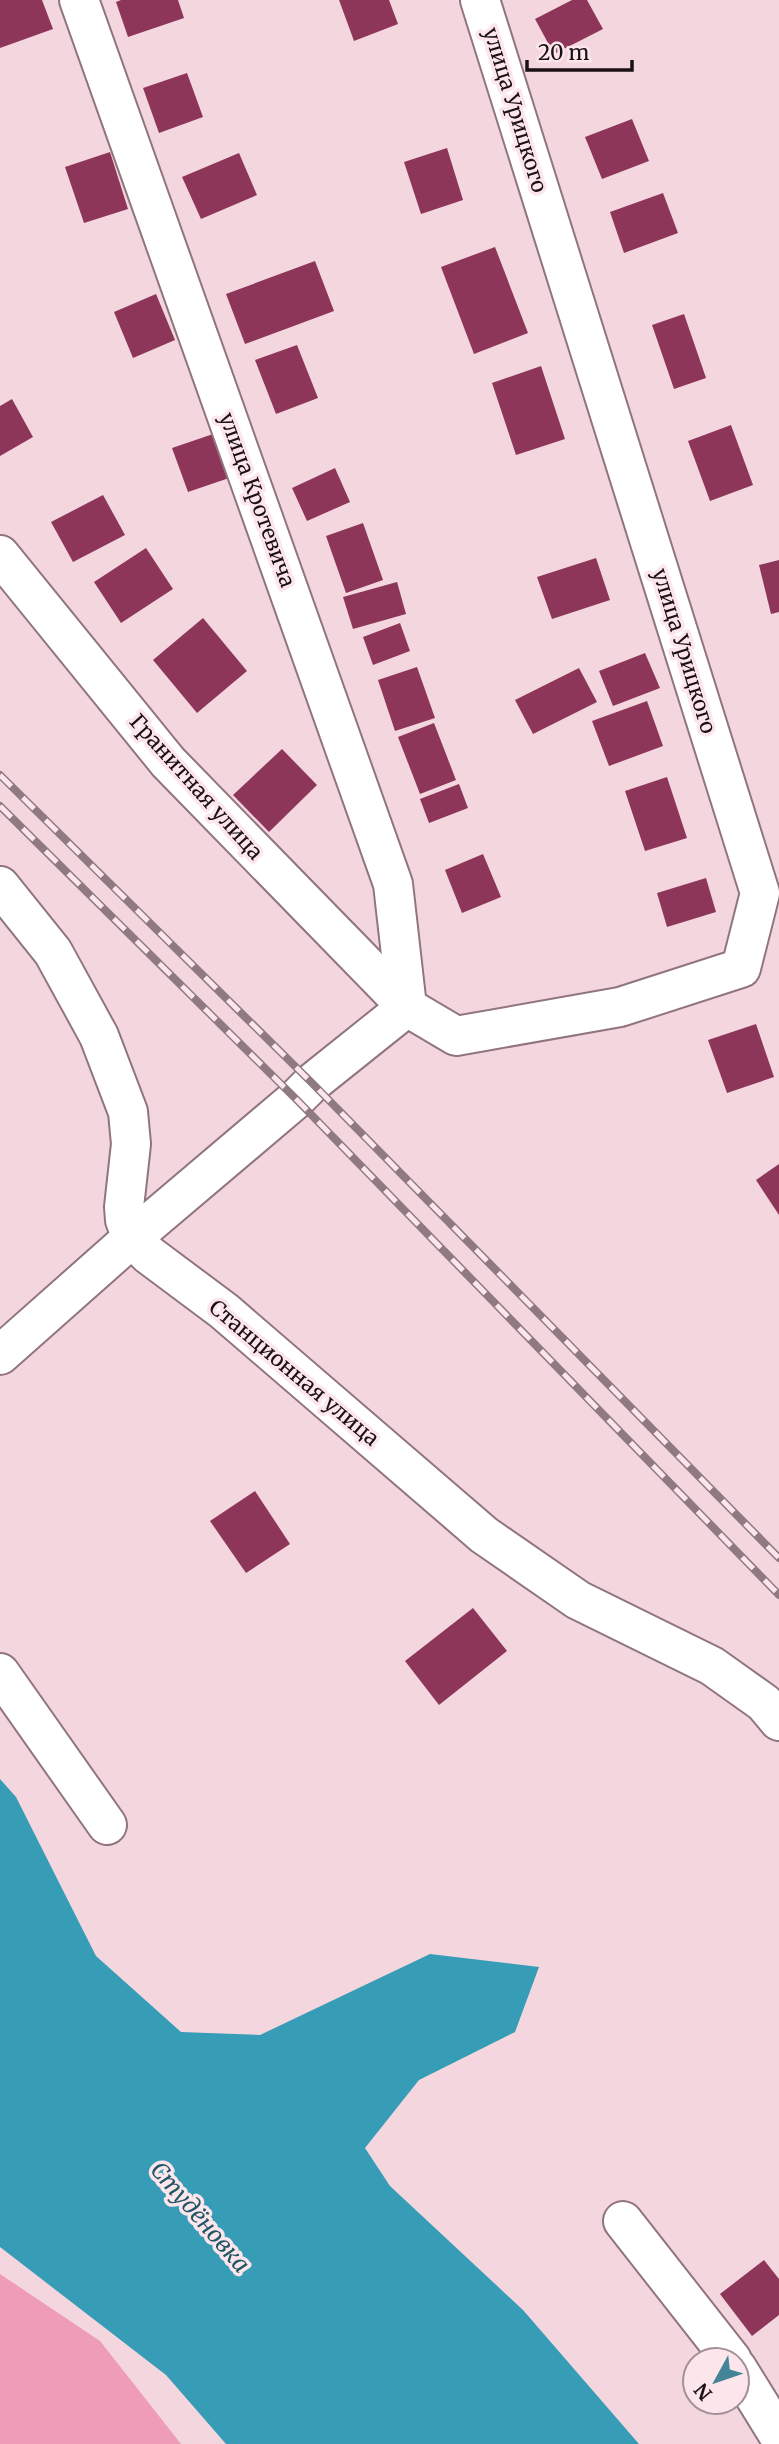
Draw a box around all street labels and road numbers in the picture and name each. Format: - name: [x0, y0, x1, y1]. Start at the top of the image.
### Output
- street label: улица Урицкого: [478, 24, 553, 196]
- street label: улица Кротевича: [213, 409, 302, 591]
- street label: улица Урицкого: [647, 565, 722, 737]
- street label: Гранитная улица: [124, 708, 269, 865]
- street label: Станционная улица: [204, 1294, 385, 1452]

